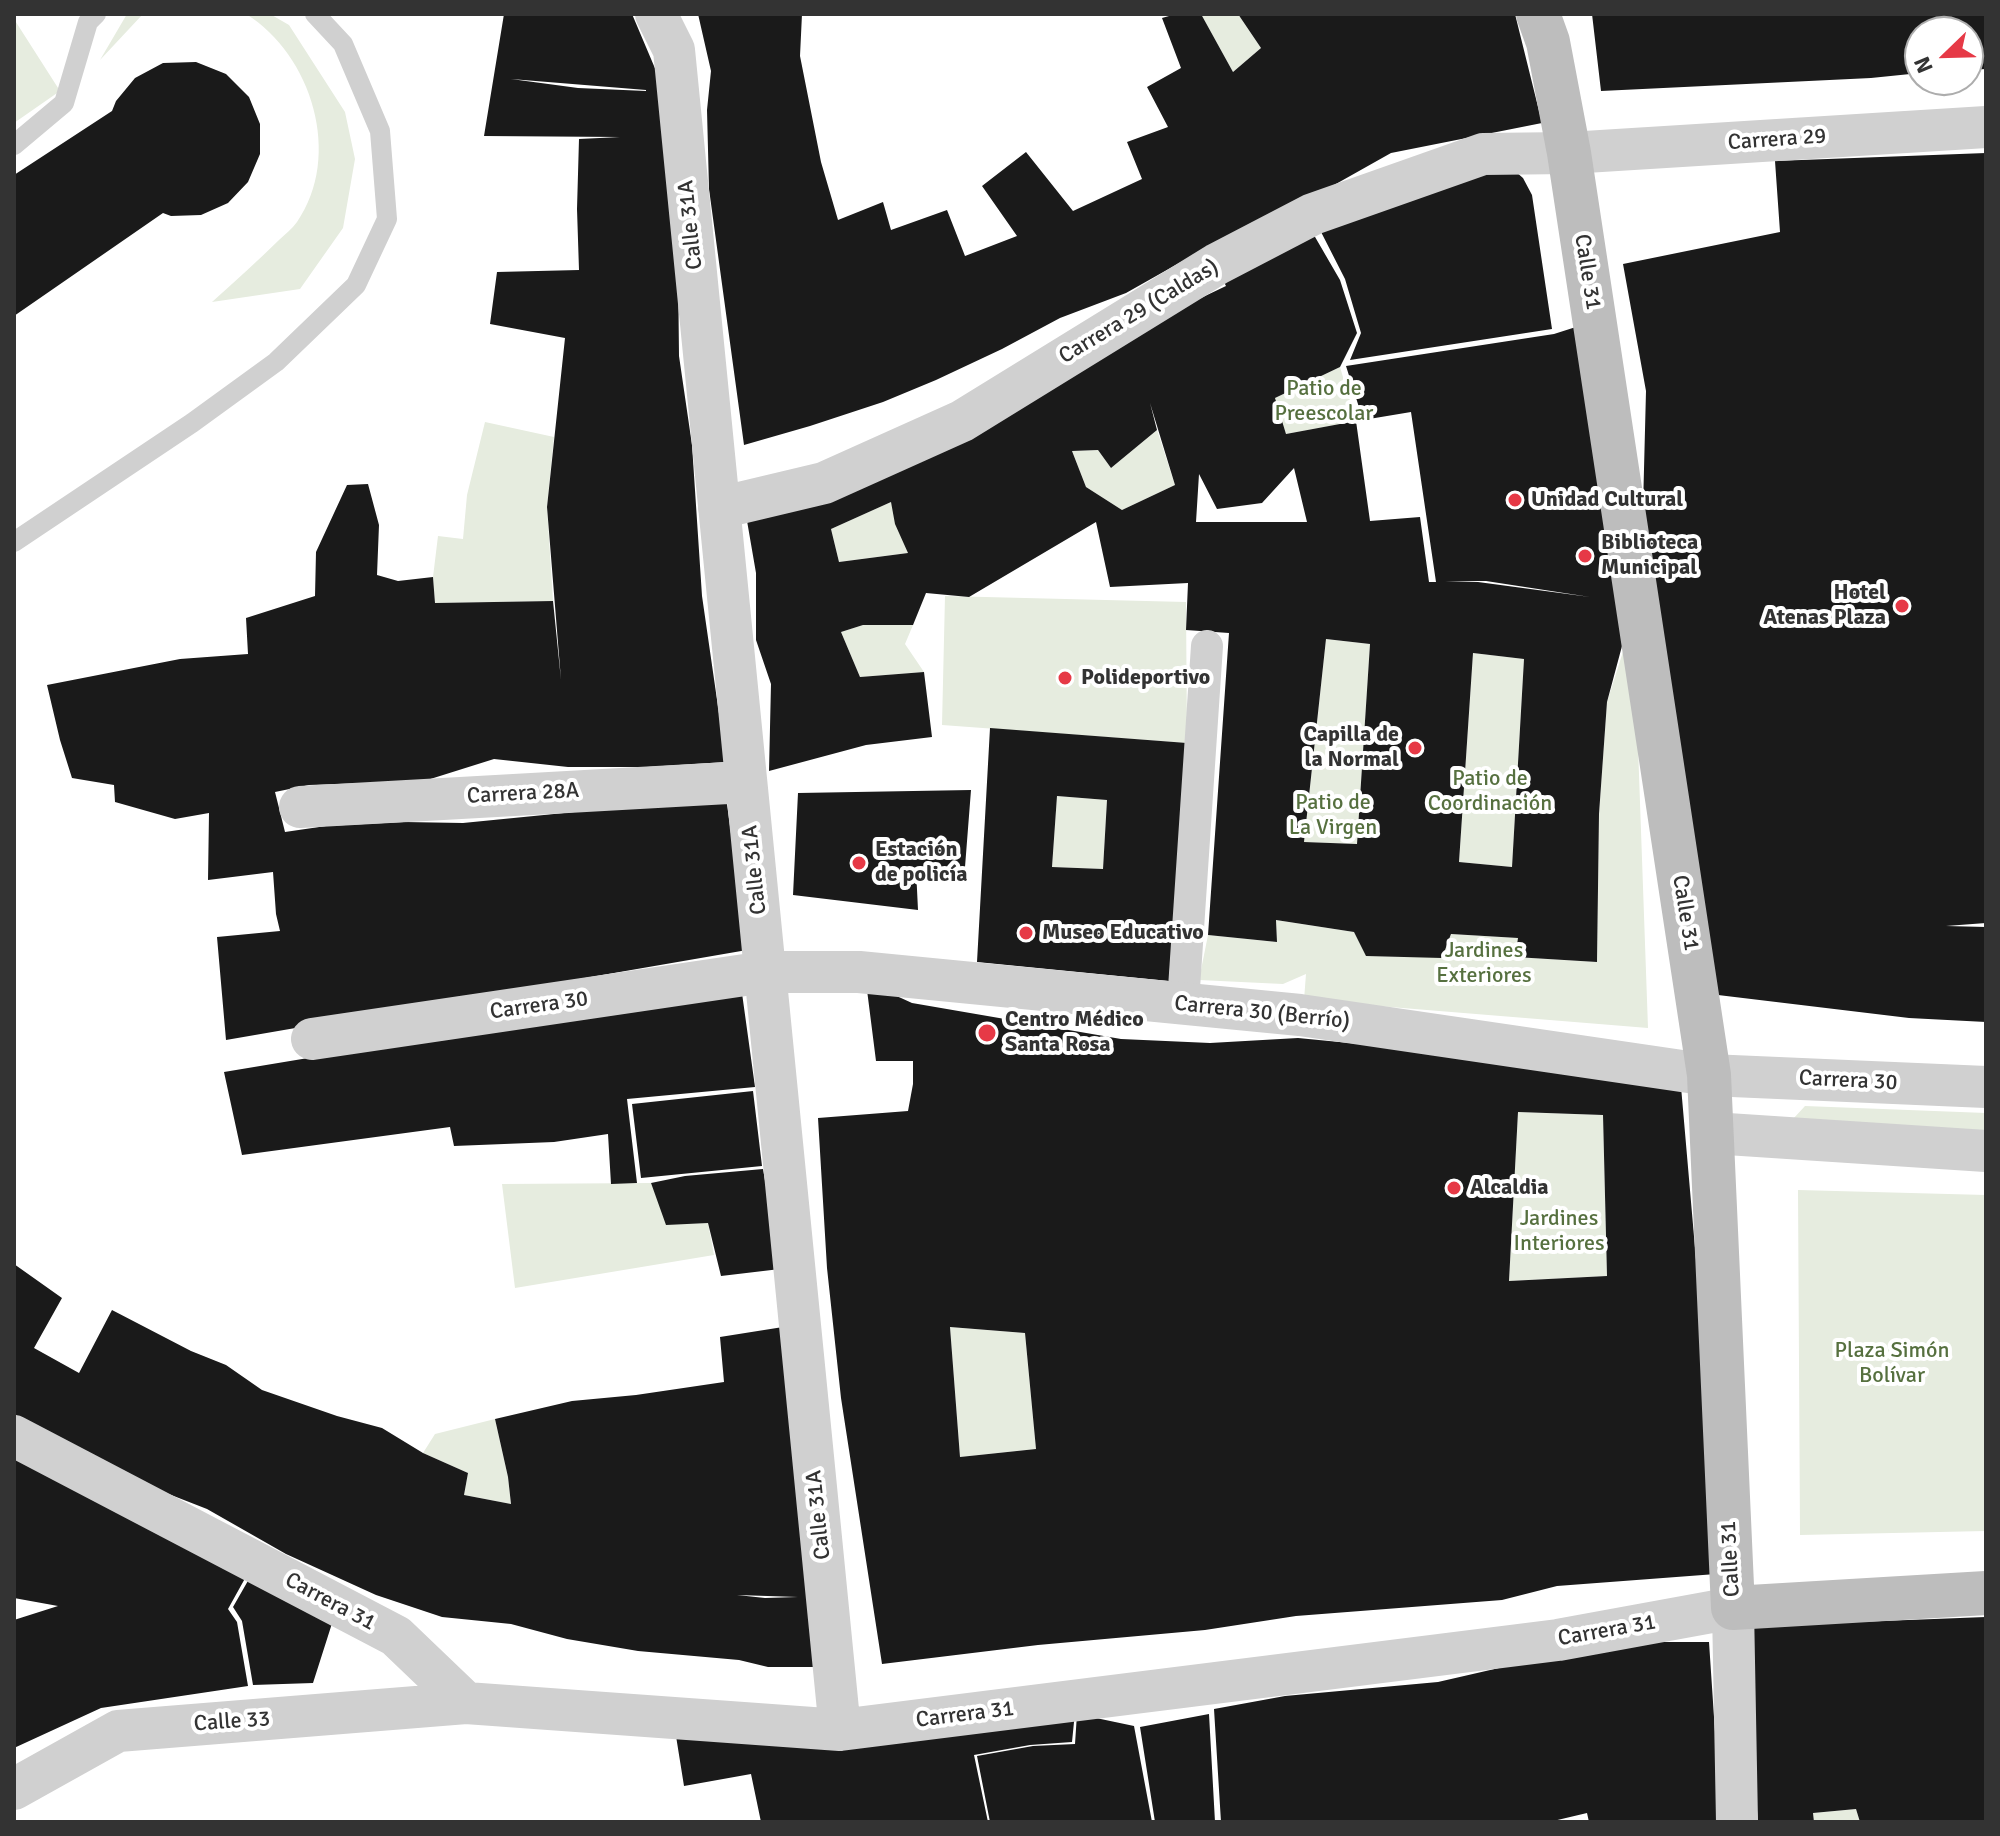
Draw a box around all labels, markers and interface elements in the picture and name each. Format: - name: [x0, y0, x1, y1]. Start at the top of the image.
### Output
- north arrow: [1904, 16, 1984, 96]
- text: N: [1908, 52, 1939, 77]
- street label: Carrera 29: [1727, 123, 1827, 157]
- street label: Calle 31A: [673, 179, 709, 271]
- street label: Calle 31: [1568, 232, 1606, 312]
- street label: Carrera 29 (Caldas): [1055, 254, 1223, 370]
- park label: Patio de Preescolar: [1275, 376, 1373, 428]
- place label: Unidad Cultural: [1531, 487, 1683, 513]
- marker: Unidad Cultural: [1506, 491, 1524, 509]
- place label: Biblioteca Municipal: [1601, 530, 1698, 582]
- marker: Biblioteca Municipal: [1576, 547, 1594, 565]
- place label: Hotel Atenas Plaza: [1763, 580, 1886, 632]
- marker: Hotel Atenas Plaza: [1893, 597, 1911, 615]
- place label: Polideportivo: [1081, 665, 1210, 691]
- marker: Polideportivo: [1056, 669, 1074, 687]
- place label: Capilla de la Normal: [1303, 722, 1399, 774]
- marker: Capilla de la Normal: [1406, 739, 1424, 757]
- park label: Patio de Coordinación: [1428, 766, 1552, 818]
- street label: Carrera 28A: [466, 778, 580, 810]
- park label: Patio de La Virgen: [1289, 790, 1377, 842]
- street label: Calle 31A: [737, 824, 773, 916]
- place label: Estación de policía: [875, 837, 968, 888]
- marker: Estación de policía: [850, 854, 868, 872]
- street label: Calle 31: [1666, 873, 1704, 953]
- place label: Museo Educativo: [1042, 920, 1204, 946]
- marker: Museo Educativo: [1017, 924, 1035, 942]
- park label: Jardines Exteriores: [1436, 938, 1532, 990]
- street label: Carrera 30: [488, 986, 590, 1026]
- street label: Carrera 30 (Berrío): [1173, 991, 1351, 1035]
- place label: Centro Médico Santa Rosa: [1005, 1007, 1144, 1058]
- marker: Centro Médico Santa Rosa: [976, 1022, 998, 1044]
- street label: Carrera 30: [1798, 1065, 1898, 1097]
- place label: Alcaldia: [1470, 1175, 1549, 1201]
- marker: Alcaldia: [1445, 1179, 1463, 1197]
- park label: Jardines Interiores: [1513, 1206, 1605, 1258]
- park label: Plaza Simón Bolívar: [1834, 1338, 1950, 1390]
- street label: Calle 31A: [801, 1469, 837, 1561]
- street label: Calle 31: [1716, 1520, 1746, 1598]
- street label: Carrera 31: [280, 1567, 380, 1637]
- street label: Carrera 31: [1556, 1609, 1658, 1653]
- street label: Carrera 31: [914, 1696, 1016, 1734]
- street label: Calle 33: [193, 1706, 271, 1738]

